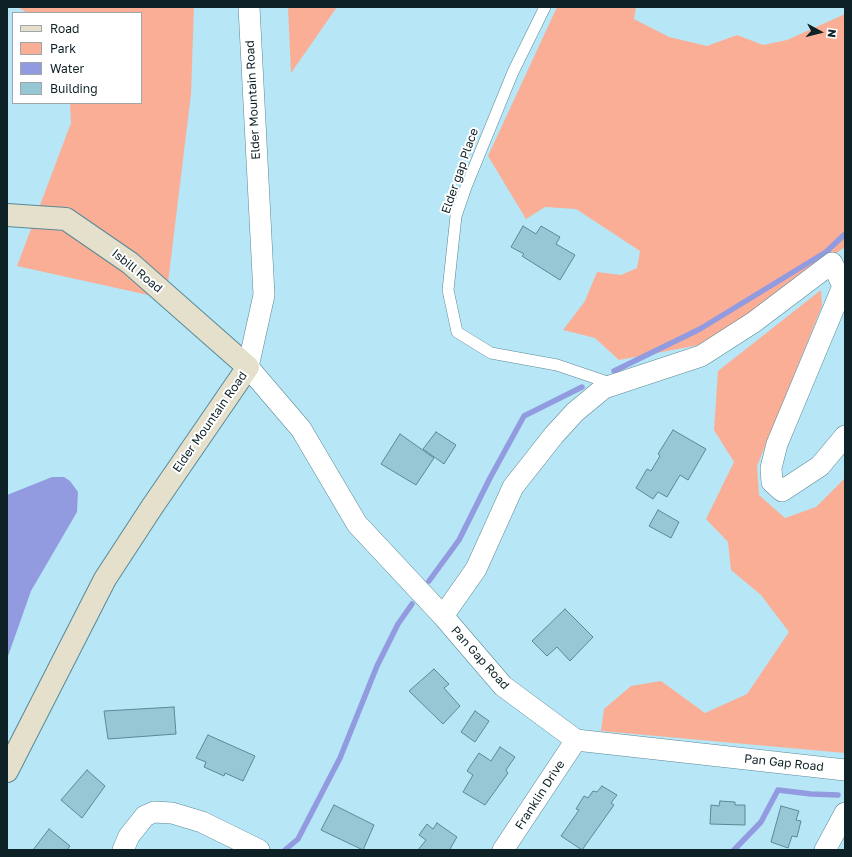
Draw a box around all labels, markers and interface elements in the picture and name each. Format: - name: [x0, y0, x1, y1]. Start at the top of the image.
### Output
- legend: [12, 12, 142, 104]
- north arrow: [800, 12, 840, 52]
- text: Road: [50, 21, 79, 36]
- text: N: [825, 29, 839, 38]
- street label: Elder Mountain Road: [243, 40, 263, 160]
- text: Park: [50, 41, 76, 56]
- text: Water: [50, 61, 84, 76]
- text: Building: [50, 81, 98, 96]
- street label: Elder gap Place: [439, 126, 481, 216]
- street label: Isbill Road: [109, 246, 165, 296]
- street label: Elder Mountain Road: [170, 369, 250, 475]
- street label: Pan Gap Road: [448, 623, 512, 693]
- street label: Pan Gap Road: [744, 752, 824, 774]
- street label: Franklin Drive: [512, 758, 568, 832]

